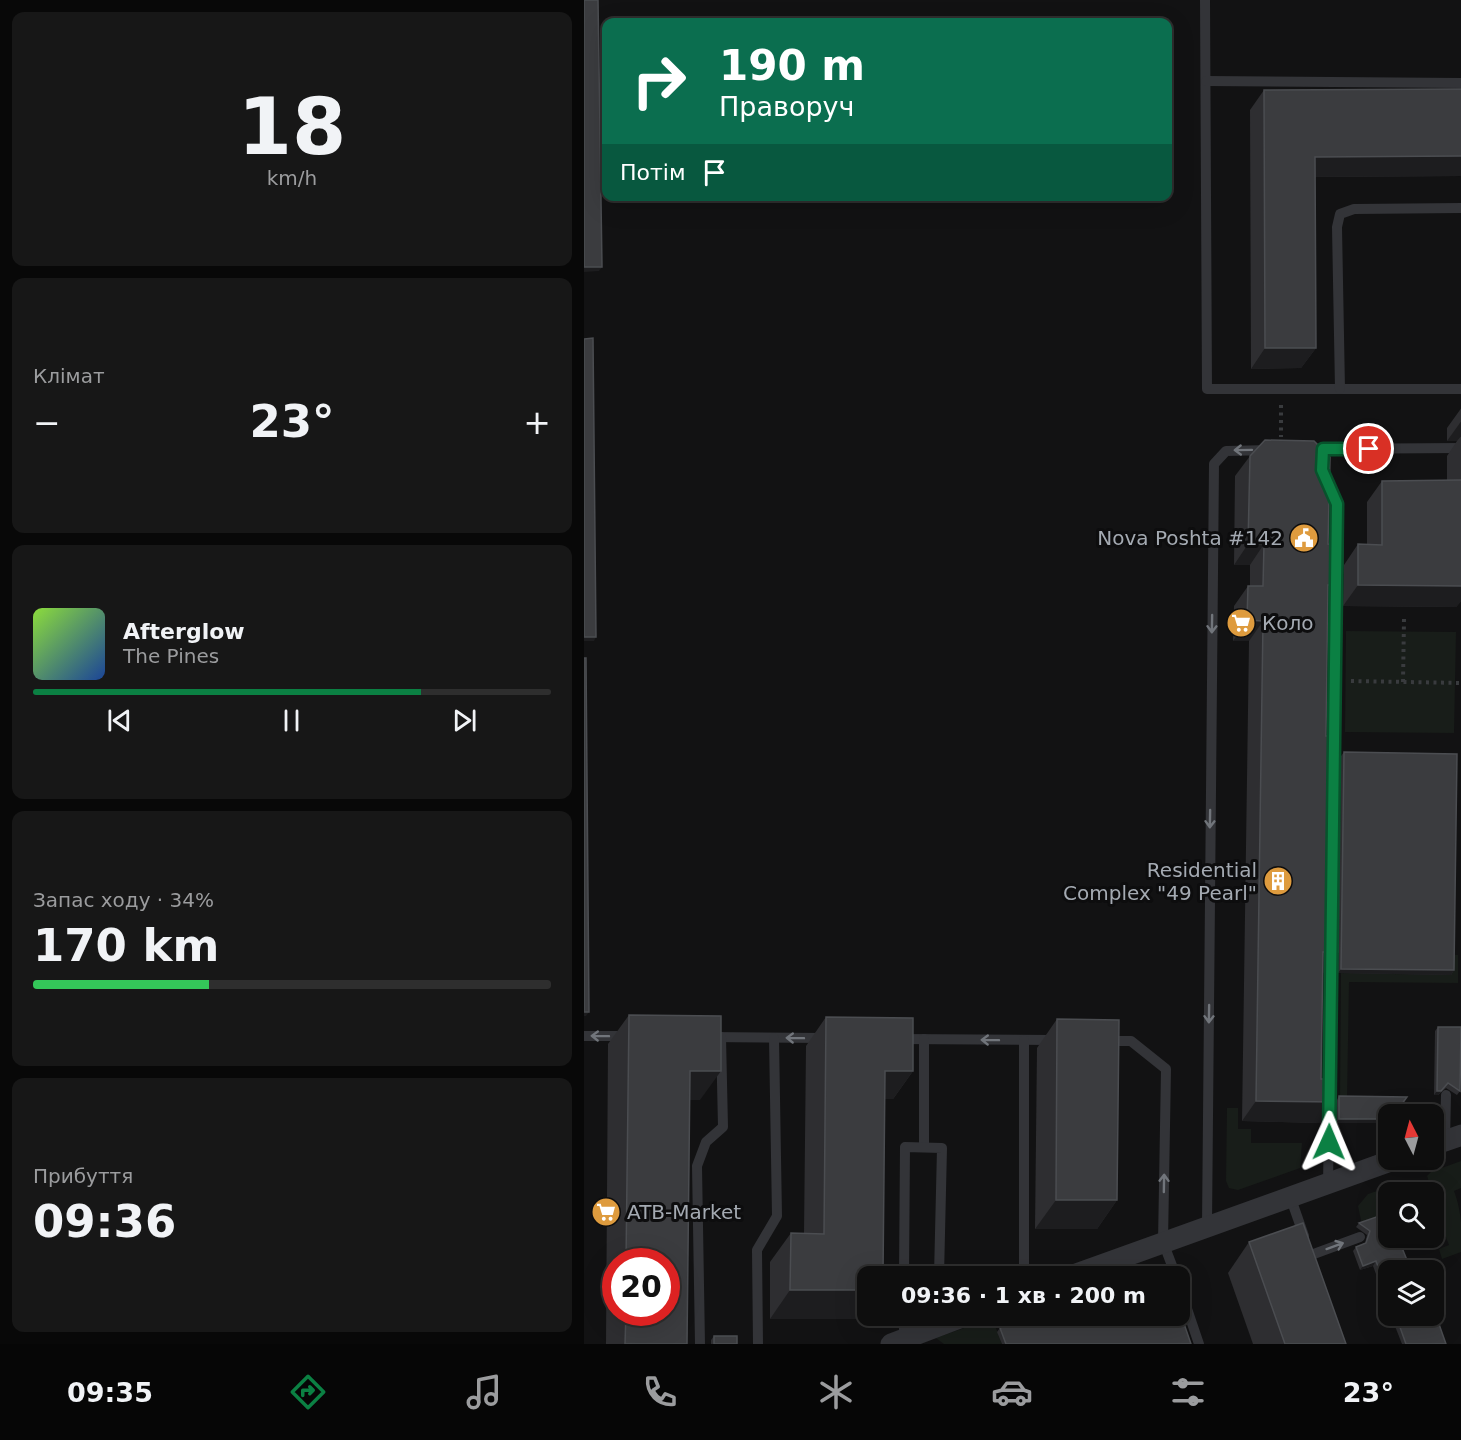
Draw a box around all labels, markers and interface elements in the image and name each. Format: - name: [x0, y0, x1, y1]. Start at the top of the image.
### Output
- text: 190 m: [719, 41, 865, 90]
- icon: right: [620, 42, 698, 120]
- text: 18: [238, 82, 346, 172]
- text: Праворуч: [719, 91, 855, 122]
- icon: arrive: [698, 156, 731, 189]
- text: Потім: [620, 160, 686, 185]
- text: km/h: [267, 166, 317, 190]
- text: Клімат: [33, 364, 105, 388]
- text: 23°: [249, 395, 335, 448]
- text: −: [33, 403, 61, 442]
- text: +: [523, 403, 551, 442]
- pin: [1343, 423, 1394, 474]
- icon: arrive: [1352, 432, 1385, 465]
- one-way arrow: [1234, 444, 1254, 456]
- public building icon: Nova Poshta #142: [1288, 522, 1320, 554]
- place label: Nova Poshta #142: [1097, 526, 1283, 550]
- supermarket icon: Коло: [1225, 607, 1257, 639]
- place label: Коло: [1262, 611, 1313, 635]
- one-way arrow: [1206, 613, 1218, 633]
- text: Afterglow: [123, 619, 245, 644]
- text: The Pines: [123, 644, 219, 668]
- icon: previous: [103, 704, 136, 737]
- icon: pause: [275, 704, 308, 737]
- icon: next: [448, 704, 481, 737]
- one-way arrow: [1205, 808, 1216, 828]
- place label: Residential Complex "49 Pearl": [1063, 858, 1257, 905]
- building icon: Residential Complex "49 Pearl": [1262, 865, 1294, 897]
- text: Запас ходу · 34%: [33, 888, 214, 912]
- text: 170 km: [33, 919, 219, 972]
- one-way arrow: [1203, 1003, 1214, 1023]
- one-way arrow: [591, 1030, 611, 1042]
- one-way arrow: [786, 1032, 806, 1044]
- one-way arrow: [981, 1034, 1001, 1046]
- north arrow: [1378, 1104, 1444, 1170]
- map controls: [1378, 1104, 1444, 1326]
- position arrow: [1297, 1110, 1361, 1174]
- text: Прибуття: [33, 1164, 133, 1188]
- one-way arrow: [1158, 1174, 1170, 1194]
- button: search: [1378, 1182, 1444, 1248]
- text: 09:36: [33, 1195, 176, 1248]
- supermarket icon: ATB-Market: [590, 1196, 622, 1228]
- place label: ATB-Market: [627, 1200, 741, 1224]
- one-way arrow: [1326, 1240, 1344, 1251]
- speed limit sign: 20: [602, 1248, 680, 1326]
- button: layers: [1378, 1260, 1444, 1326]
- text: 09:36 · 1 хв · 200 m: [901, 1283, 1146, 1308]
- icon: directions: [287, 1371, 329, 1413]
- icon: music: [463, 1371, 505, 1413]
- icon: phone: [639, 1371, 681, 1413]
- icon: climate: [815, 1371, 857, 1413]
- icon: car: [991, 1371, 1033, 1413]
- icon: filters: [1167, 1371, 1209, 1413]
- text: 09:35: [67, 1377, 153, 1408]
- text: 23°: [1343, 1377, 1394, 1408]

